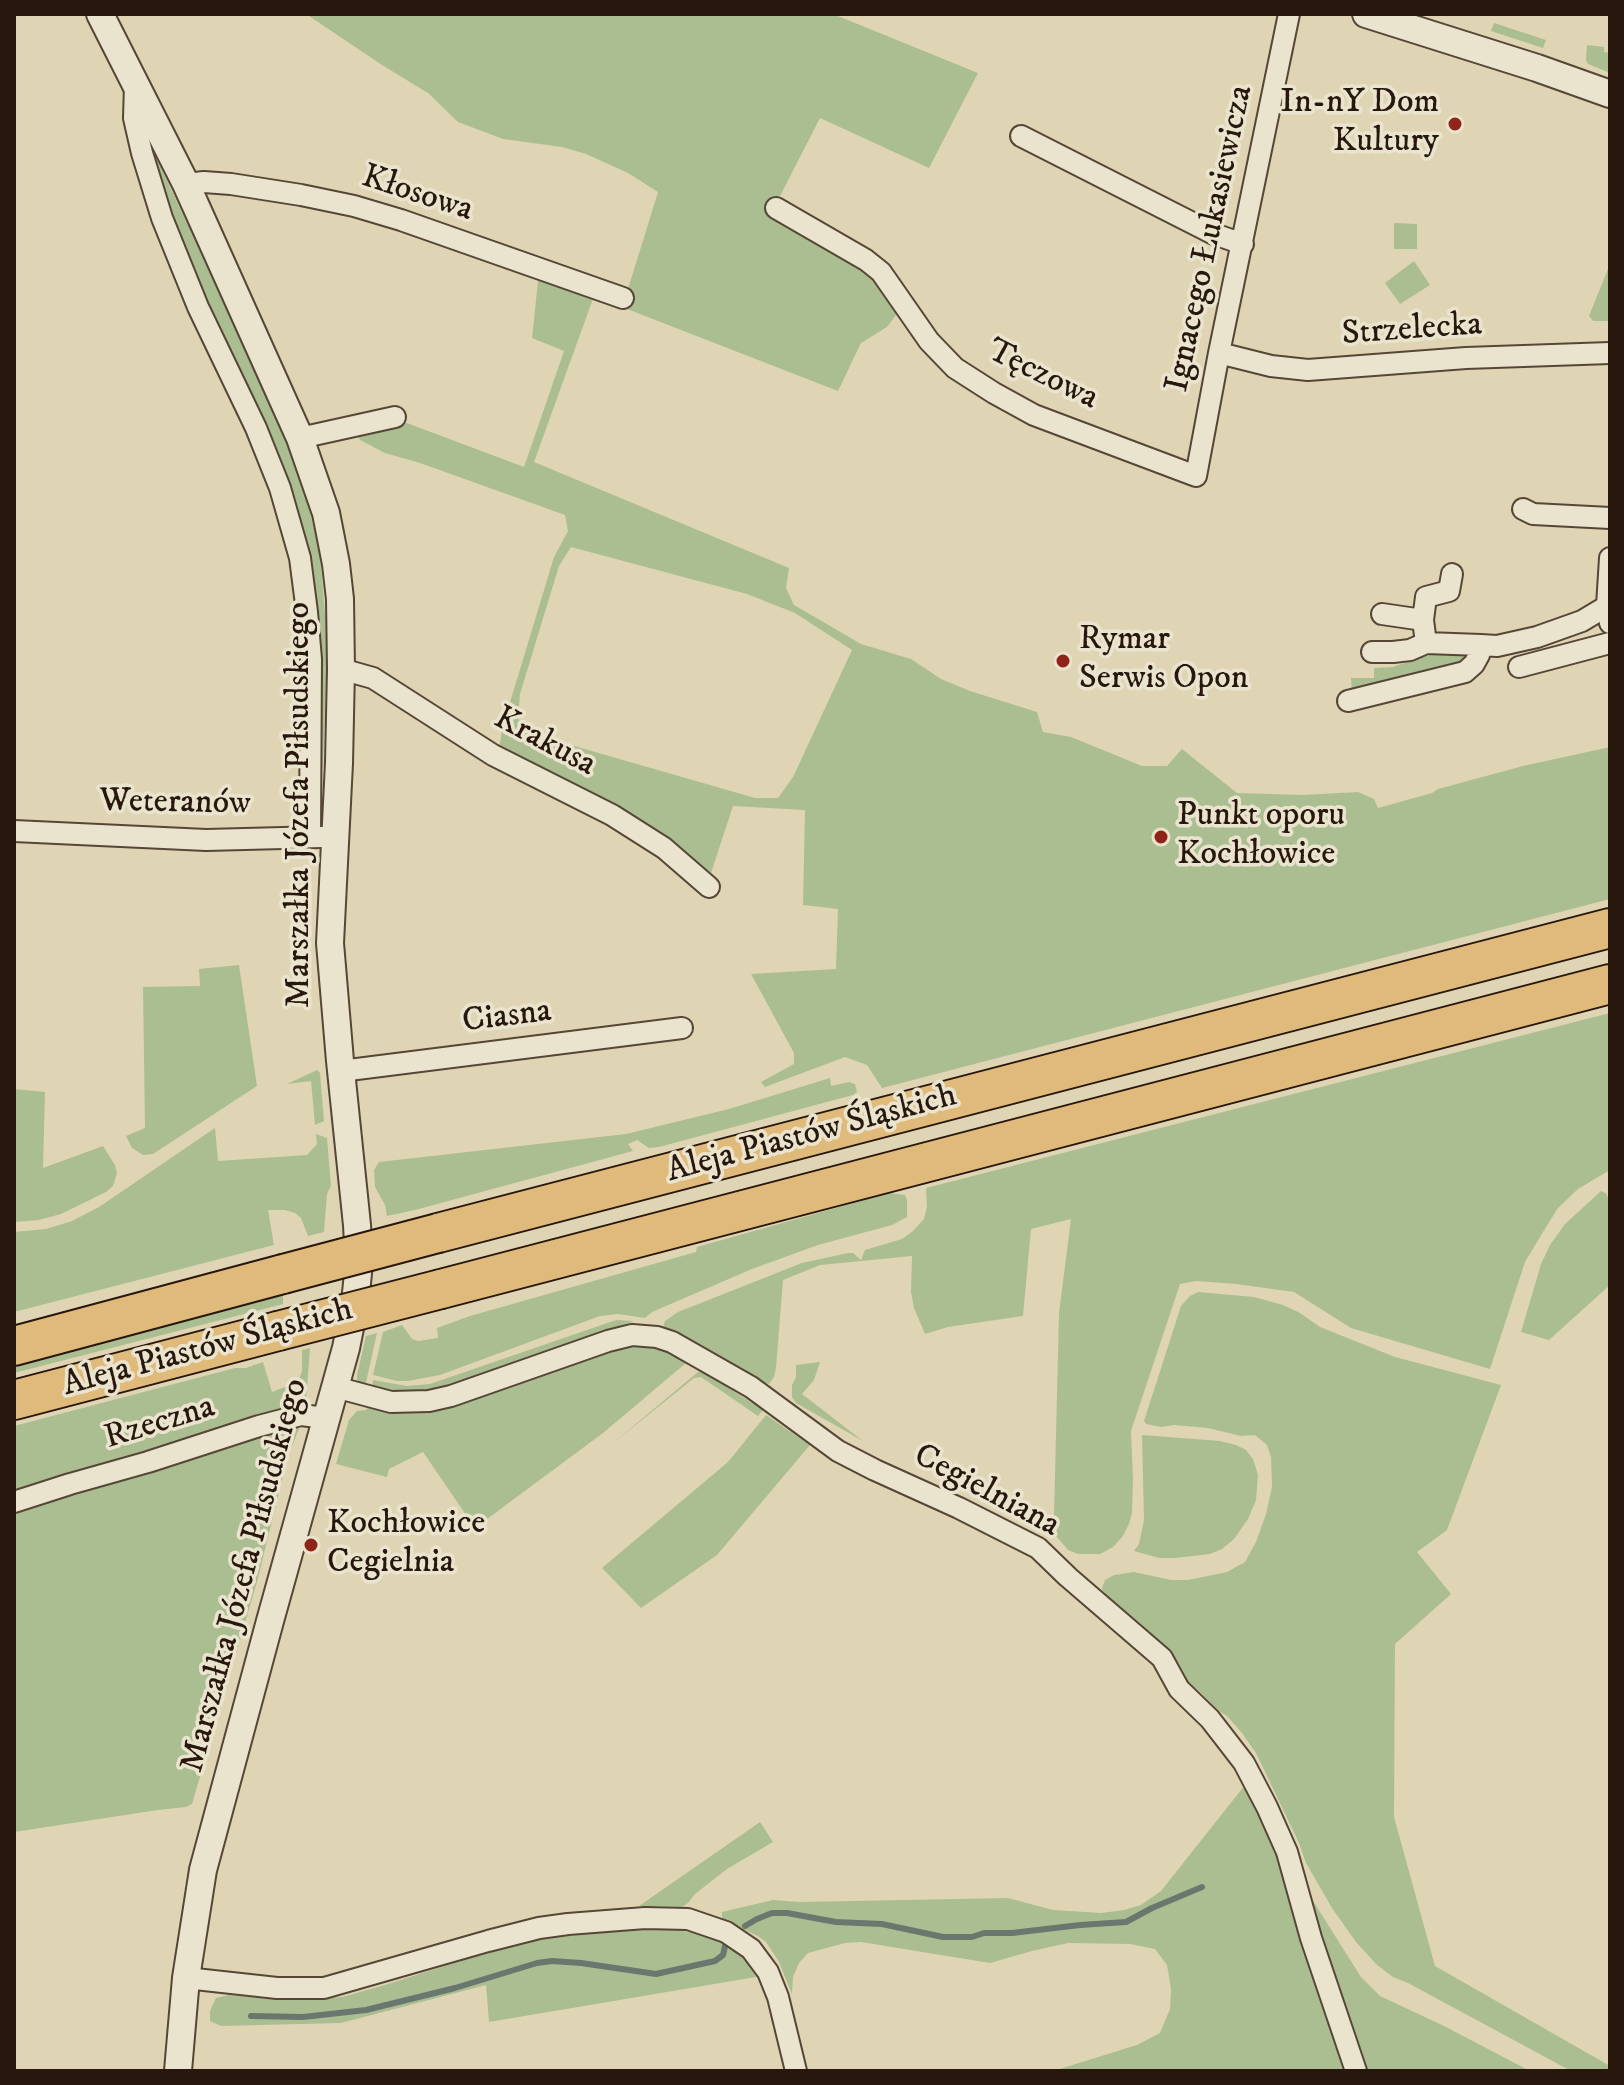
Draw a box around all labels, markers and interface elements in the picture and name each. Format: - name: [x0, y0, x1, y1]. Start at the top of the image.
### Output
- street label: Ignacego Łukasiewicza: [1159, 82, 1263, 396]
- place label: In-nY Dom Kultury: [1280, 84, 1439, 164]
- marker: In-nY Dom Kultury: [1446, 115, 1464, 133]
- street label: Kłosowa: [356, 158, 478, 232]
- street label: Strzelecka: [1341, 306, 1483, 356]
- street label: Tęczowa: [980, 332, 1104, 420]
- street label: Marszałka Józefa Piłsudskiego: [281, 602, 321, 1008]
- place label: Rymar Serwis Opon: [1079, 621, 1248, 700]
- marker: Rymar Serwis Opon: [1054, 652, 1072, 670]
- street label: Krakusa: [486, 699, 602, 787]
- street label: Weteranów: [99, 782, 251, 826]
- place label: Punkt oporu Kochłowice: [1177, 797, 1345, 876]
- marker: Punkt oporu Kochłowice: [1152, 828, 1170, 846]
- street label: Ciasna: [460, 992, 554, 1044]
- street label: Aleja Piastów Śląskich: [663, 1077, 961, 1193]
- street label: Aleja Piastów Śląskich: [59, 1291, 357, 1407]
- street label: Marszałka Józefa Piłsudskiego: [174, 1375, 318, 1777]
- street label: Rzeczna: [100, 1388, 220, 1460]
- street label: Cegielniana: [906, 1437, 1066, 1547]
- place label: Kochłowice Cegielnia: [327, 1505, 485, 1584]
- marker: Kochłowice Cegielnia: [302, 1536, 320, 1554]

